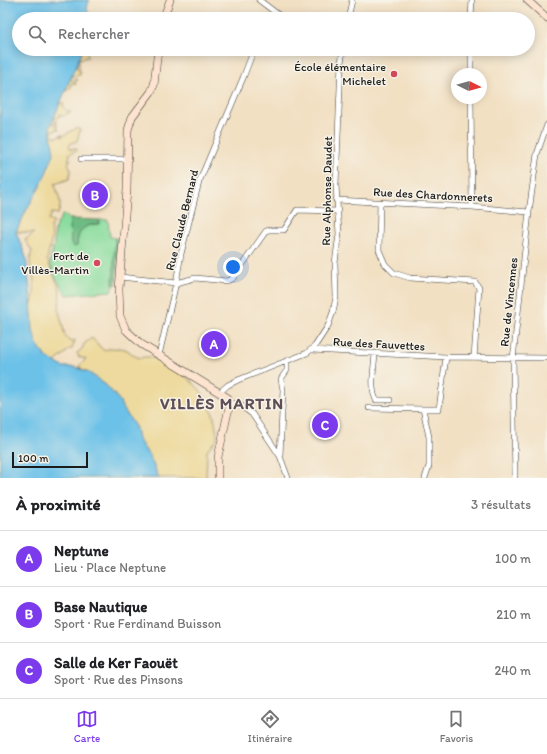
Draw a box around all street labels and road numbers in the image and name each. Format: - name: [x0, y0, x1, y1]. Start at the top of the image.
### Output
- street label: Rue Alphonse Daudet: [319, 136, 335, 246]
- street label: Rue Claude Bernard: [163, 168, 201, 272]
- street label: Rue des Chardonnerets: [373, 185, 493, 205]
- street label: Rue de Vincennes: [497, 257, 521, 347]
- street label: Rue des Fauvettes: [333, 335, 425, 353]

